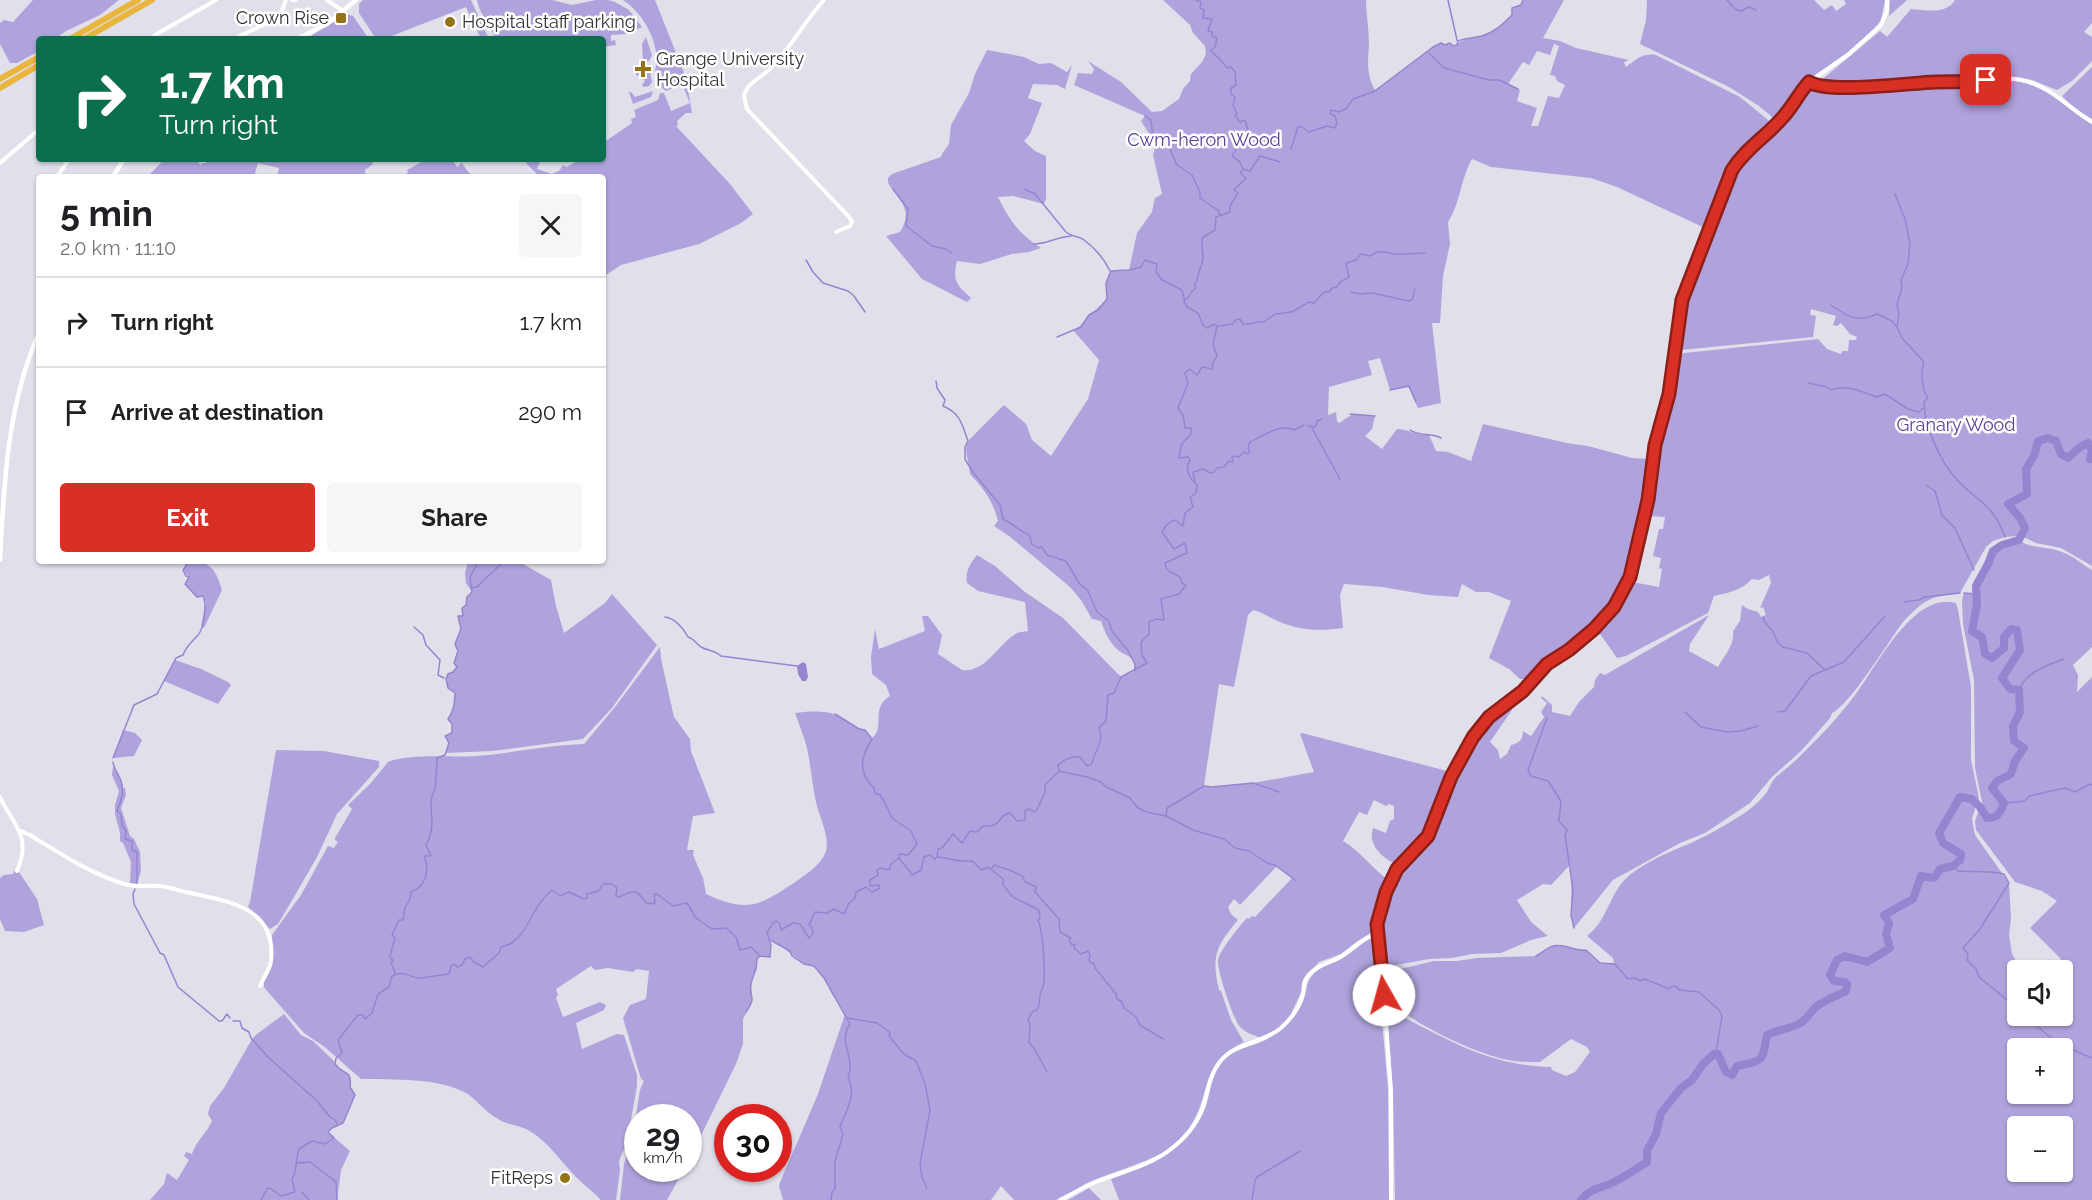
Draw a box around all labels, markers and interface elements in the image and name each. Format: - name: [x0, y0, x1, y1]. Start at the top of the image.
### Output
- place label: Crown Rise: [236, 7, 329, 28]
- marker: Crown Rise: [334, 11, 348, 25]
- place label: Hospital staff parking: [462, 11, 636, 32]
- marker: Hospital staff parking: [443, 15, 457, 29]
- place label: Grange University Hospital: [656, 48, 804, 90]
- pin: [1960, 54, 2011, 105]
- text: 1.7 km: [159, 59, 285, 108]
- icon: right: [60, 60, 138, 138]
- marker: Grange University Hospital: [634, 60, 652, 78]
- icon: arrive: [1969, 63, 2002, 96]
- text: Turn right: [159, 109, 278, 140]
- park label: Cwm-heron Wood: [1127, 129, 1281, 150]
- text: 5 min: [60, 192, 153, 234]
- button: close: [519, 194, 582, 257]
- text: 2.0 km · 11:10: [60, 236, 176, 260]
- icon: right: [60, 306, 93, 339]
- text: Turn right: [111, 309, 214, 335]
- text: 1.7 km: [520, 309, 582, 335]
- icon: arrive: [60, 396, 93, 429]
- text: Arrive at destination: [111, 399, 324, 425]
- text: 290 m: [518, 399, 582, 425]
- park label: Granary Wood: [1896, 414, 2016, 435]
- button: Exit: [60, 483, 315, 552]
- button: Share: [327, 483, 582, 552]
- map controls: [2007, 960, 2073, 1182]
- button: sound: [2007, 960, 2073, 1026]
- position arrow: [1352, 963, 1416, 1027]
- button: +: [2007, 1038, 2073, 1104]
- speed limit sign: 30: [714, 1104, 792, 1182]
- button: −: [2007, 1116, 2073, 1182]
- text: 29: [646, 1118, 680, 1153]
- text: km/h: [643, 1149, 683, 1167]
- place label: FitReps: [491, 1167, 553, 1188]
- marker: FitReps: [558, 1171, 572, 1185]

